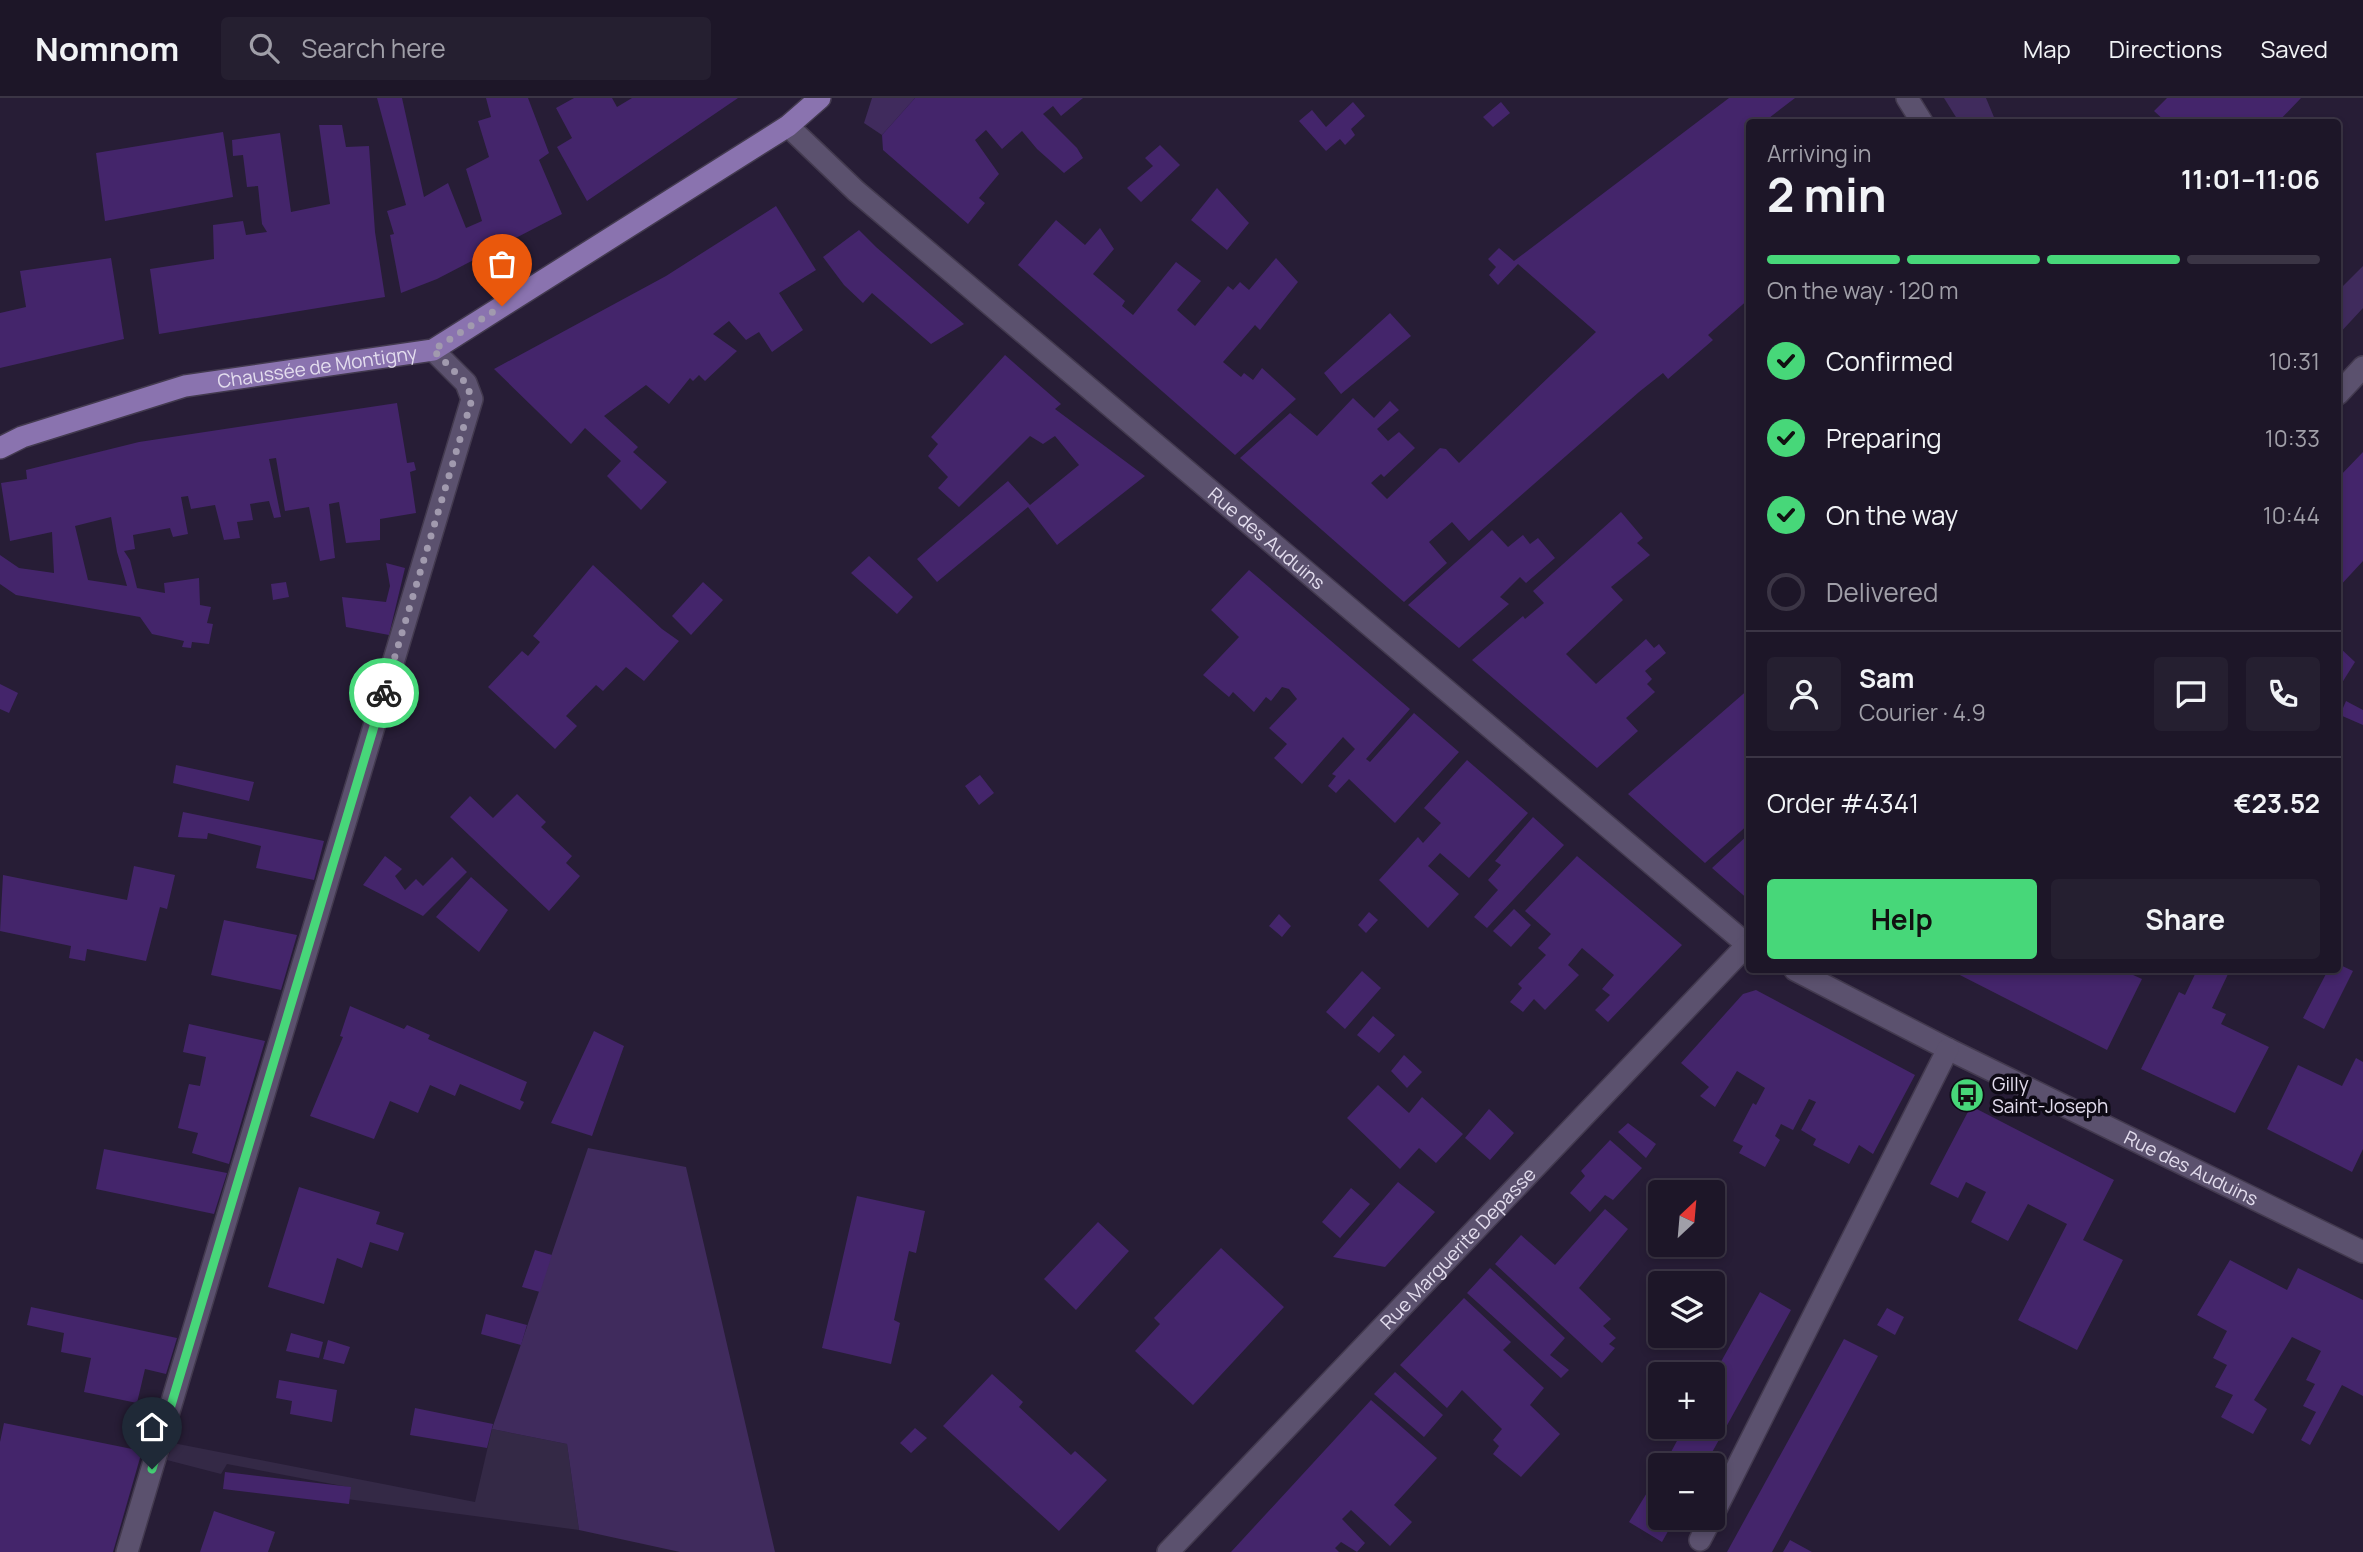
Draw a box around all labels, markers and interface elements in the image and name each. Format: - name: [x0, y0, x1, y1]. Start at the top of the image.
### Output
- search box: [221, 17, 711, 80]
- text: Nomnom: [35, 26, 179, 71]
- icon: search: [245, 29, 283, 67]
- text: Search here: [301, 30, 446, 66]
- text: Map: [2023, 32, 2071, 65]
- text: Directions: [2109, 32, 2222, 65]
- text: Saved: [2260, 32, 2328, 65]
- text: Arriving in: [1767, 137, 1872, 169]
- text: 11:01–11:06: [2181, 161, 2320, 197]
- text: 2 min: [1767, 163, 1887, 226]
- pin: [472, 234, 532, 306]
- icon: bag: [483, 245, 521, 283]
- text: On the way · 120 m: [1767, 274, 1959, 306]
- street label: Chaussée de Montigny: [216, 339, 419, 394]
- icon: check: [1767, 342, 1805, 380]
- text: Confirmed: [1826, 343, 1953, 379]
- text: 10:31: [2268, 345, 2320, 377]
- icon: check: [1767, 419, 1805, 457]
- text: Preparing: [1826, 420, 1942, 456]
- text: 10:33: [2265, 422, 2320, 454]
- street label: Rue des Auduins: [1203, 481, 1331, 595]
- icon: check: [1767, 496, 1805, 534]
- text: On the way: [1826, 497, 1958, 533]
- text: 10:44: [2263, 499, 2320, 531]
- text: Delivered: [1826, 574, 1938, 610]
- button: person: [1767, 657, 1841, 731]
- button: chat: [2154, 657, 2228, 731]
- button: phone: [2246, 657, 2320, 731]
- courier: [349, 658, 419, 728]
- text: Sam: [1859, 660, 1914, 696]
- icon: bike: [365, 674, 403, 712]
- text: Courier · 4.9: [1859, 696, 1986, 728]
- text: Order #4341: [1767, 785, 1919, 821]
- text: €23.52: [2234, 785, 2320, 821]
- button: Help: [1767, 879, 2037, 959]
- button: Share: [2051, 879, 2320, 959]
- place label: Gilly Saint-Joseph: [1992, 1071, 2108, 1119]
- bus stop icon: Gilly Saint-Joseph: [1948, 1076, 1986, 1114]
- street label: Rue des Auduins: [2120, 1124, 2263, 1212]
- street label: Rue Marguerite Depasse: [1374, 1161, 1541, 1335]
- north arrow: [1648, 1180, 1726, 1256]
- map controls: [1648, 1180, 1725, 1530]
- button: layers: [1648, 1271, 1725, 1348]
- button: +: [1648, 1362, 1725, 1439]
- pin: [122, 1397, 182, 1469]
- icon: home: [133, 1408, 171, 1446]
- button: −: [1648, 1453, 1725, 1530]

